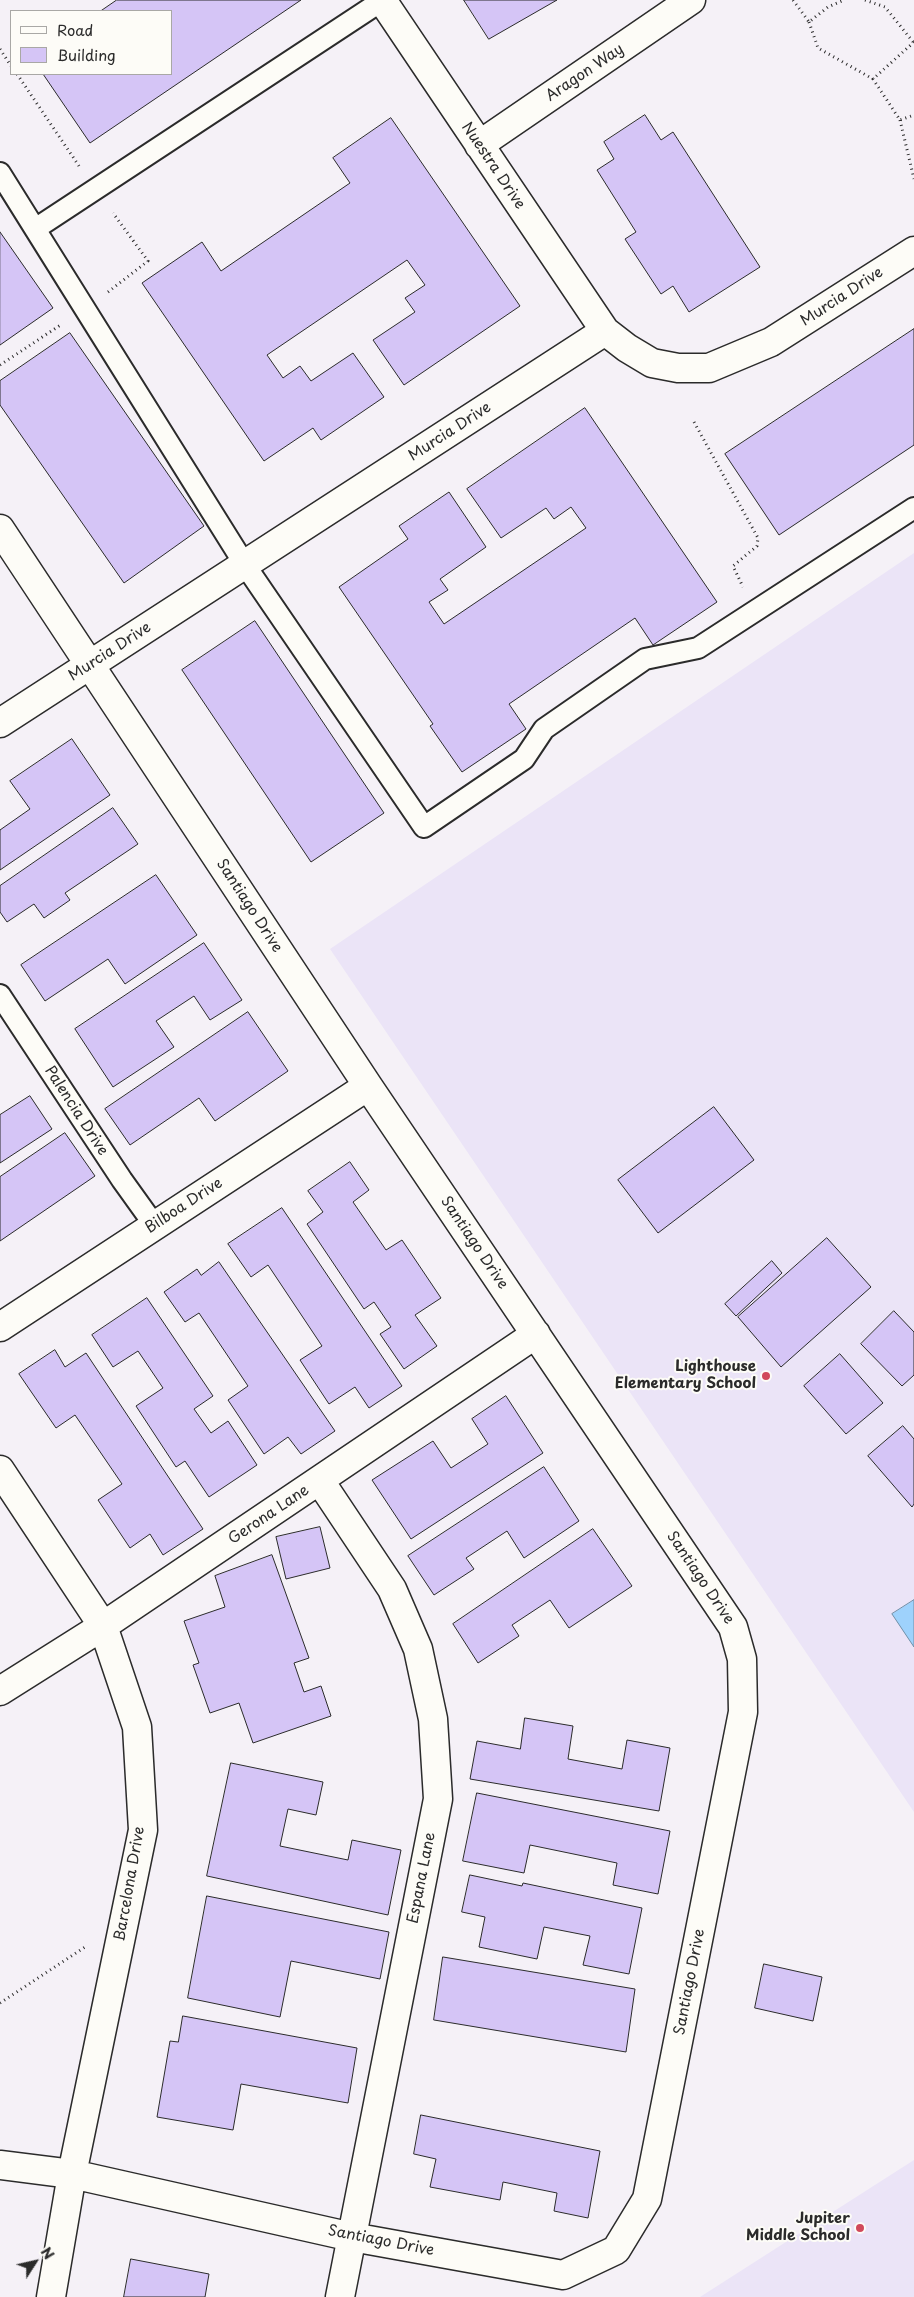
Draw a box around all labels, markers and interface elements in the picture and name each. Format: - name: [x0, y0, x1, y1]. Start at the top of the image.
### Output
- legend: [10, 10, 172, 75]
- text: Road: [57, 18, 93, 41]
- street label: Aragon Way: [543, 40, 627, 106]
- text: Building: [57, 43, 116, 66]
- street label: Nuestra Drive: [457, 119, 529, 213]
- street label: Murcia Drive: [797, 264, 887, 330]
- street label: Murcia Drive: [405, 399, 495, 465]
- street label: Murcia Drive: [65, 619, 155, 685]
- street label: Santiago Drive: [212, 856, 286, 956]
- street label: Palencia Drive: [40, 1063, 112, 1159]
- street label: Bilboa Drive: [142, 1174, 226, 1238]
- street label: Santiago Drive: [436, 1193, 512, 1293]
- place label: Lighthouse Elementary School: [615, 1358, 756, 1393]
- marker: Lighthouse Elementary School: [760, 1370, 772, 1382]
- street label: Gerona Lane: [225, 1481, 313, 1549]
- street label: Santiago Drive: [662, 1528, 738, 1628]
- street label: Barcelona Drive: [111, 1825, 149, 1943]
- street label: Espana Lane: [404, 1831, 440, 1925]
- street label: Santiago Drive: [671, 1927, 709, 2037]
- place label: Jupiter Middle School: [746, 2210, 850, 2245]
- street label: Santiago Drive: [326, 2222, 436, 2260]
- marker: Jupiter Middle School: [854, 2222, 866, 2234]
- north arrow: [10, 2237, 60, 2287]
- text: N: [36, 2243, 59, 2264]

